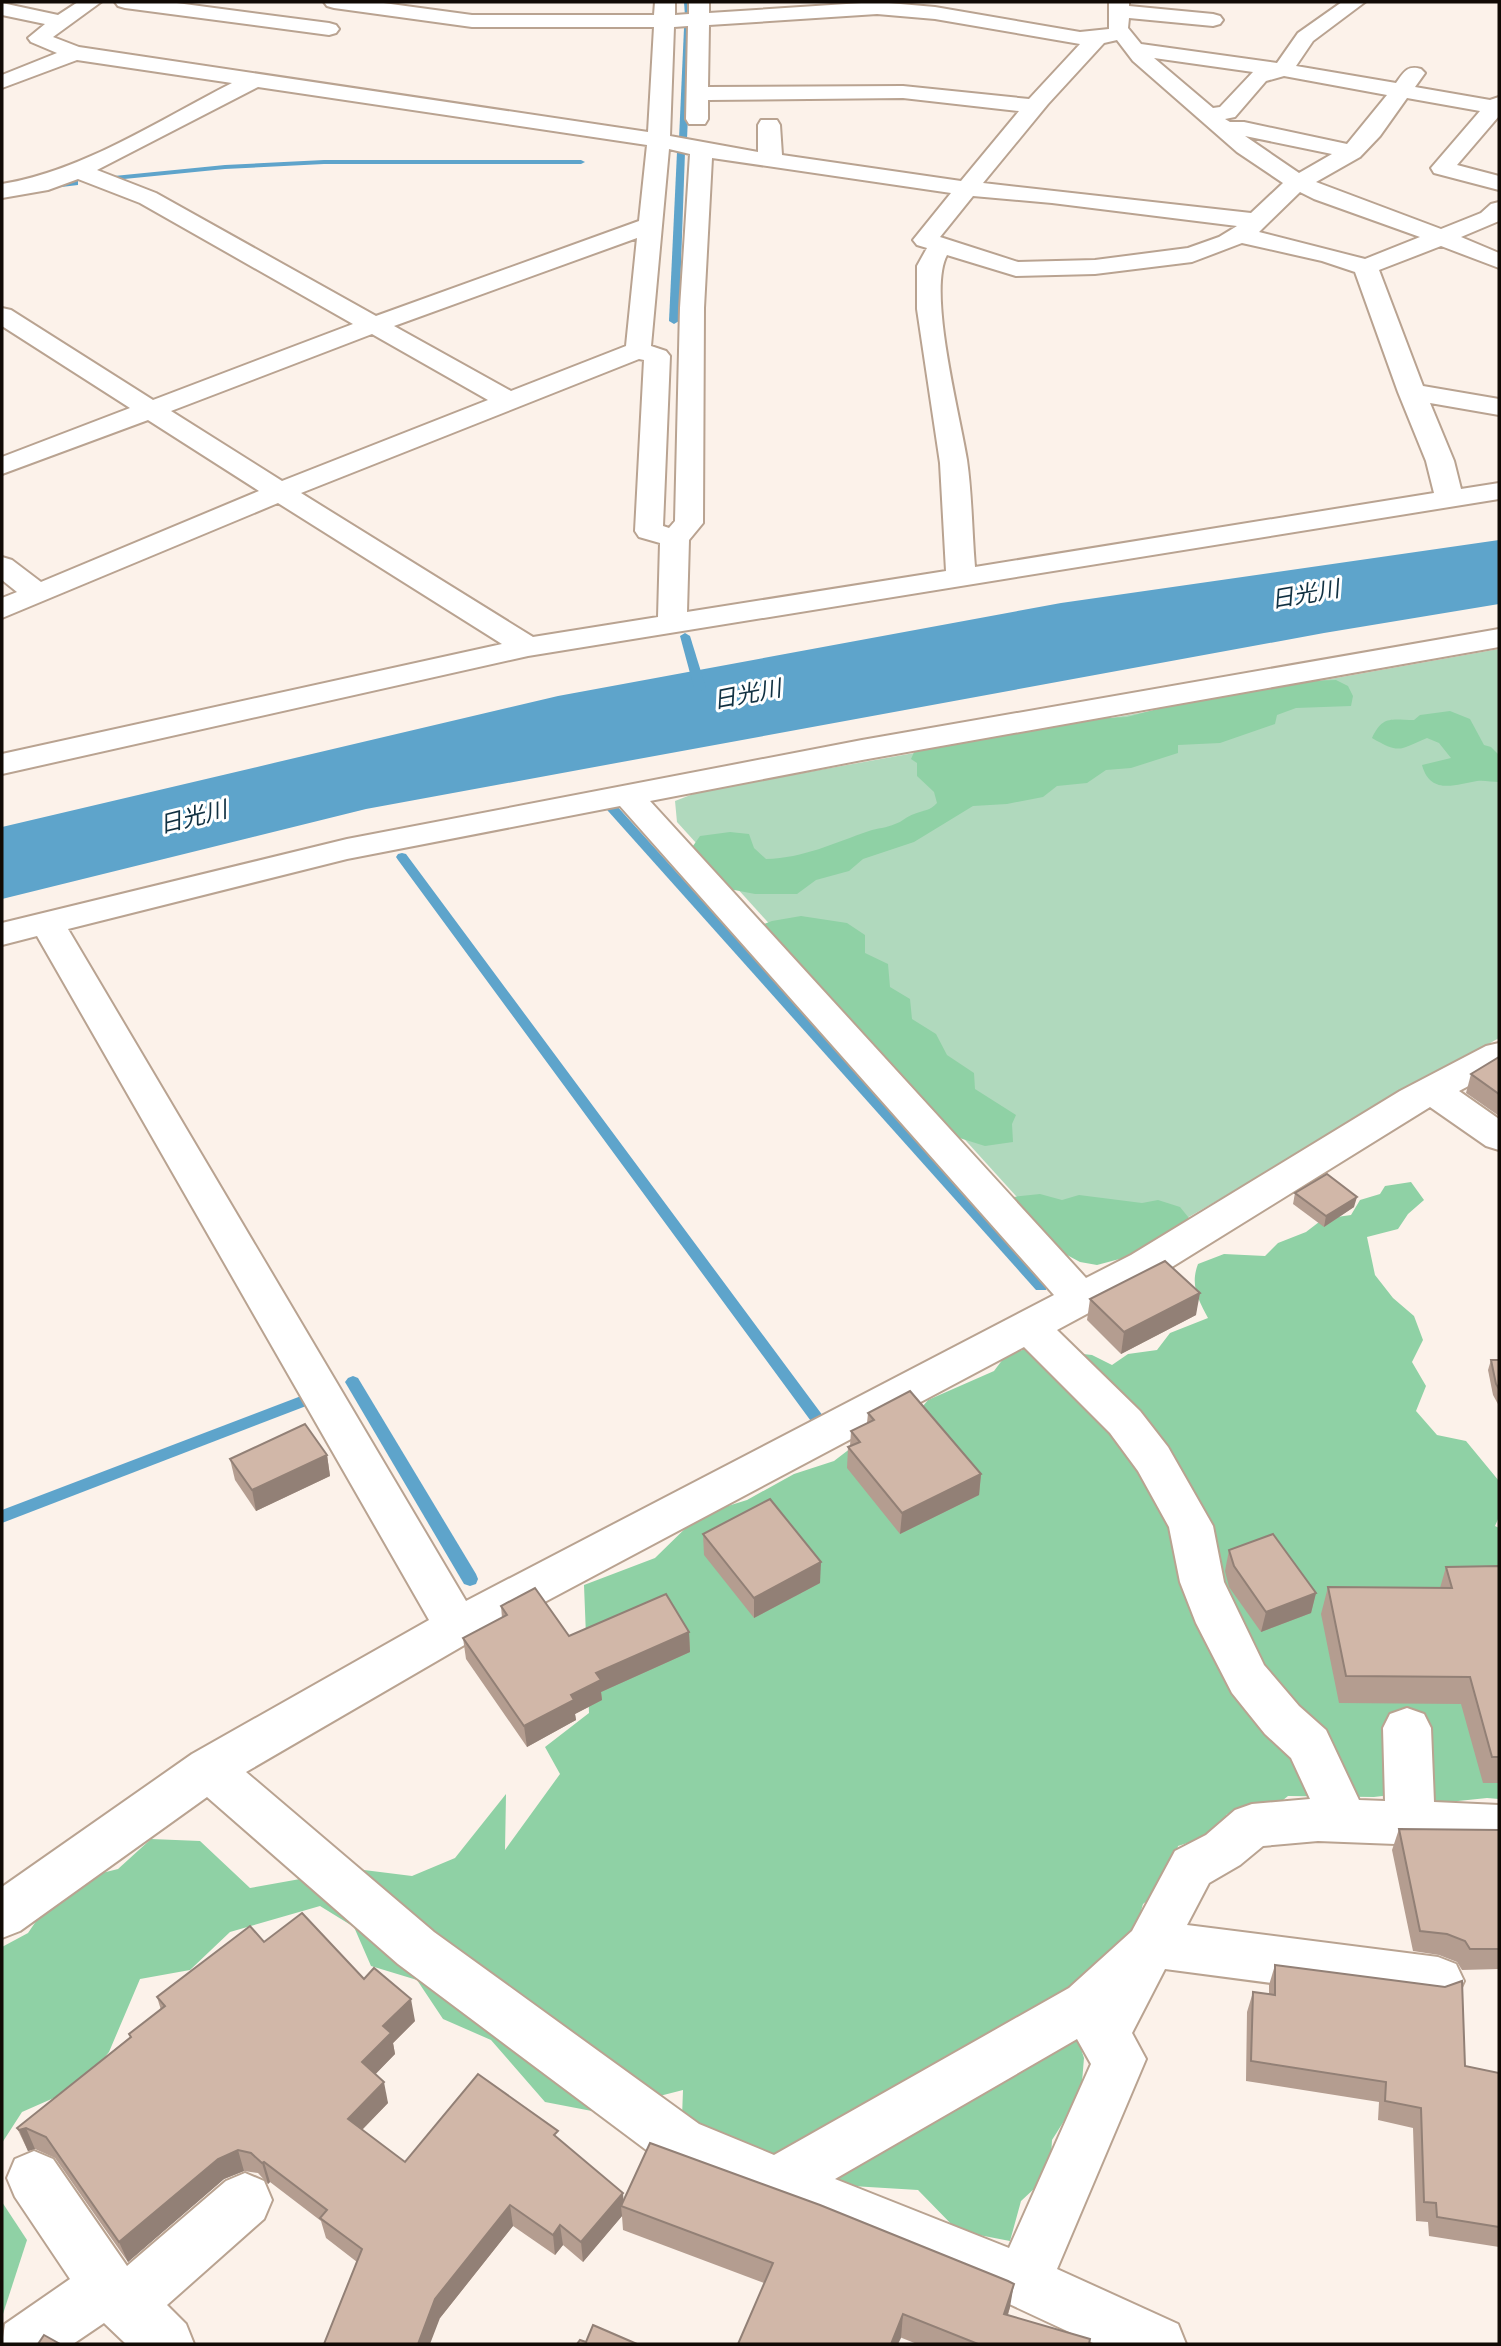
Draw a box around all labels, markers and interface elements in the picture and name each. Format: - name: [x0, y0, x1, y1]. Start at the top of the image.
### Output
- water label: 日光川: [1268, 572, 1345, 616]
- water label: 日光川: [710, 671, 787, 716]
- water label: 日光川: [156, 792, 233, 841]

